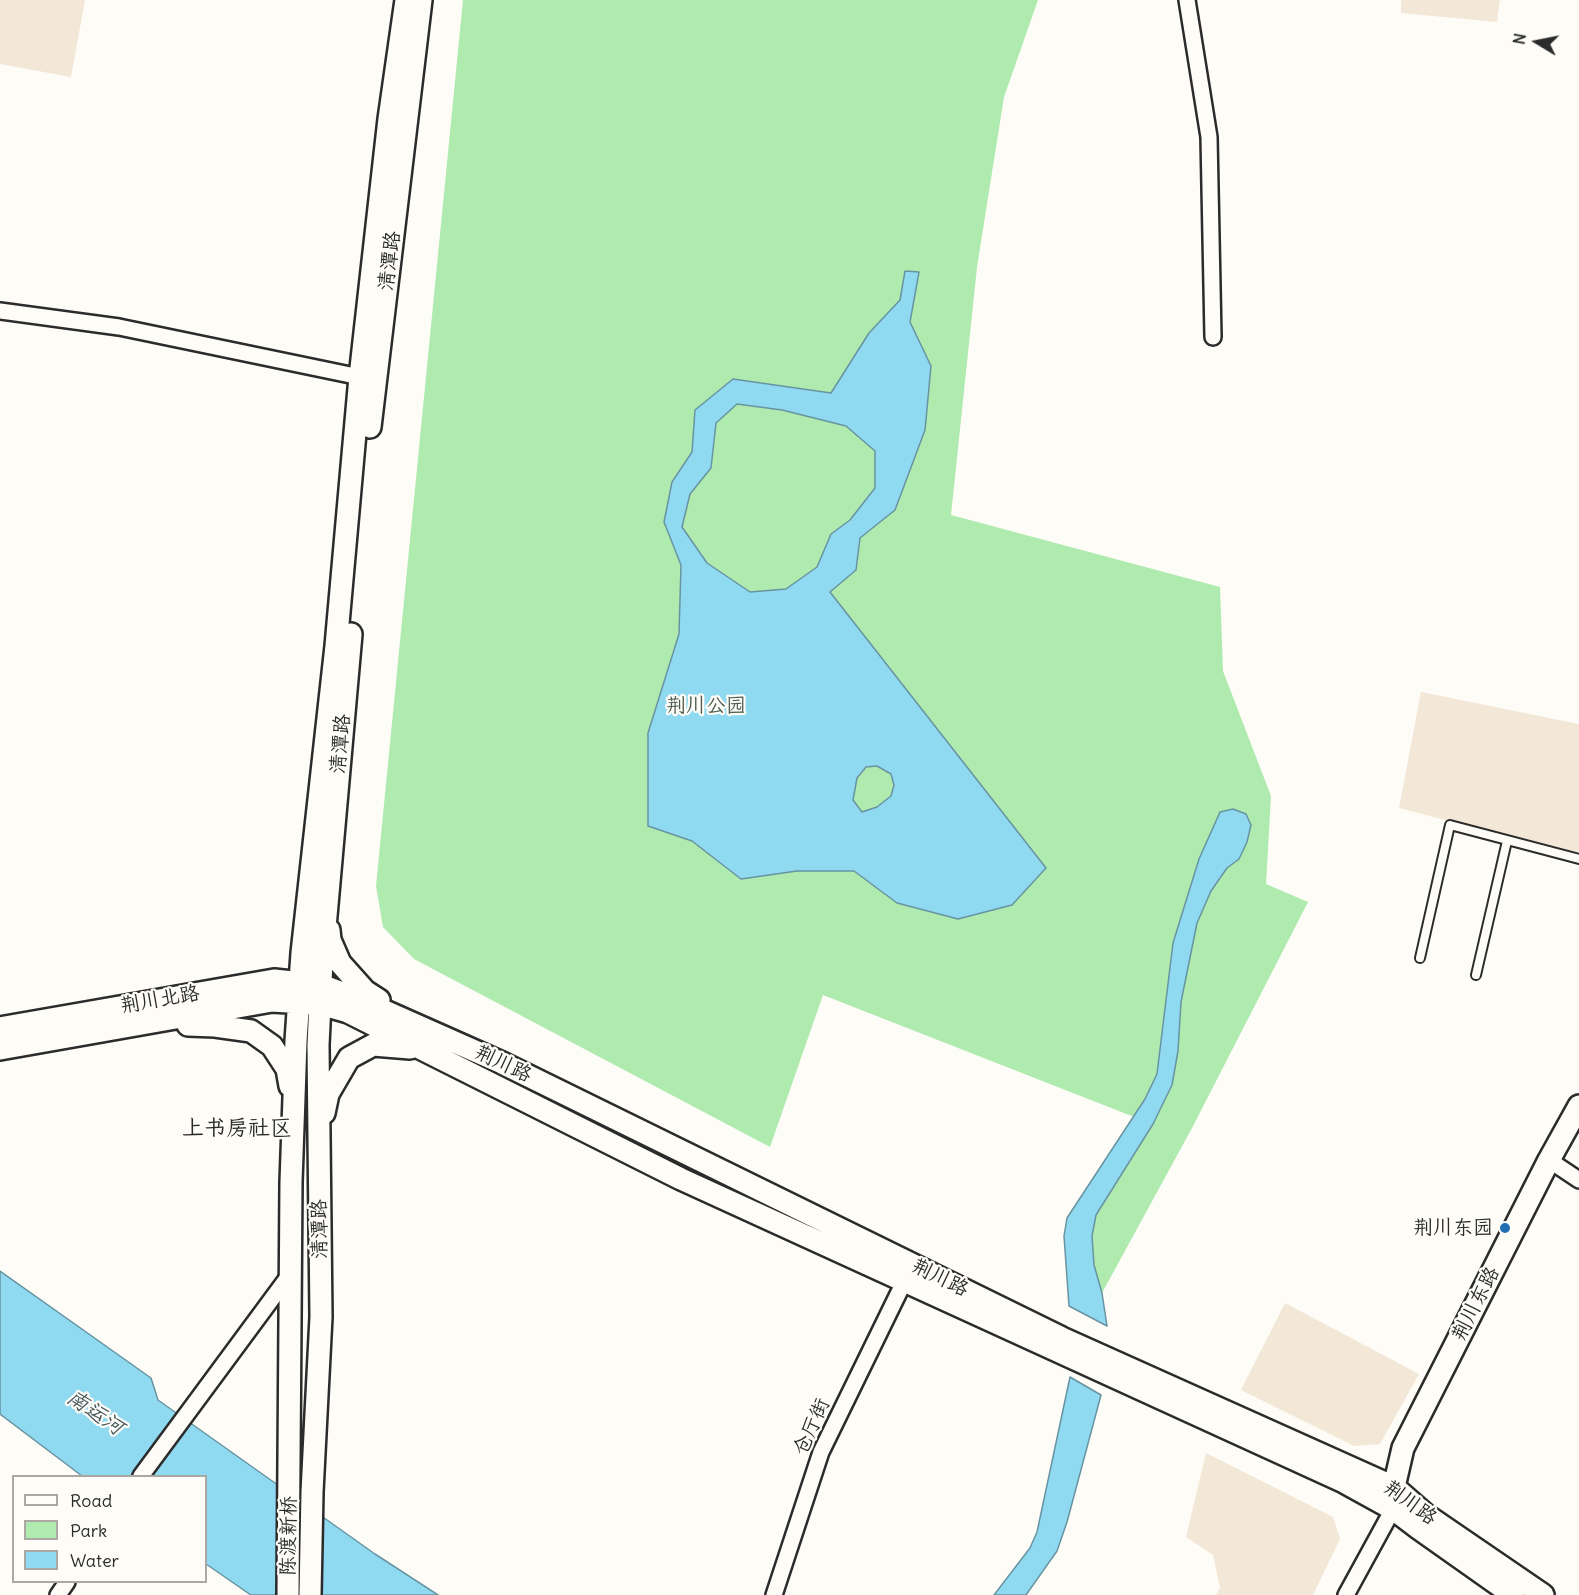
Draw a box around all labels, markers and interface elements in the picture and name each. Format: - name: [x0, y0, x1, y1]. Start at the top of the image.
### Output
- north arrow: [1507, 12, 1567, 72]
- text: N: [1508, 32, 1530, 46]
- street label: 清潭路: [374, 230, 406, 292]
- park label: 荆川公园: [666, 694, 746, 718]
- street label: 清潭路: [326, 713, 356, 775]
- street label: 荆川北路: [119, 981, 201, 1019]
- street label: 荆川路: [471, 1040, 535, 1088]
- district label: 上书房社区: [182, 1116, 292, 1142]
- street label: 清潭路: [307, 1199, 333, 1259]
- place label: 荆川东园: [1413, 1216, 1493, 1240]
- marker: 荆川东园: [1498, 1221, 1512, 1235]
- street label: 荆川路: [908, 1254, 972, 1302]
- street label: 荆川东路: [1447, 1263, 1505, 1345]
- water label: 南运河: [62, 1385, 128, 1441]
- street label: 仓厅街: [789, 1395, 835, 1459]
- legend: [12, 1475, 207, 1583]
- street label: 荆川路: [1379, 1476, 1441, 1530]
- text: Road: [70, 1489, 112, 1512]
- street label: 陈渡新桥: [276, 1496, 302, 1576]
- text: Park: [70, 1519, 107, 1542]
- text: Water: [70, 1549, 119, 1572]

